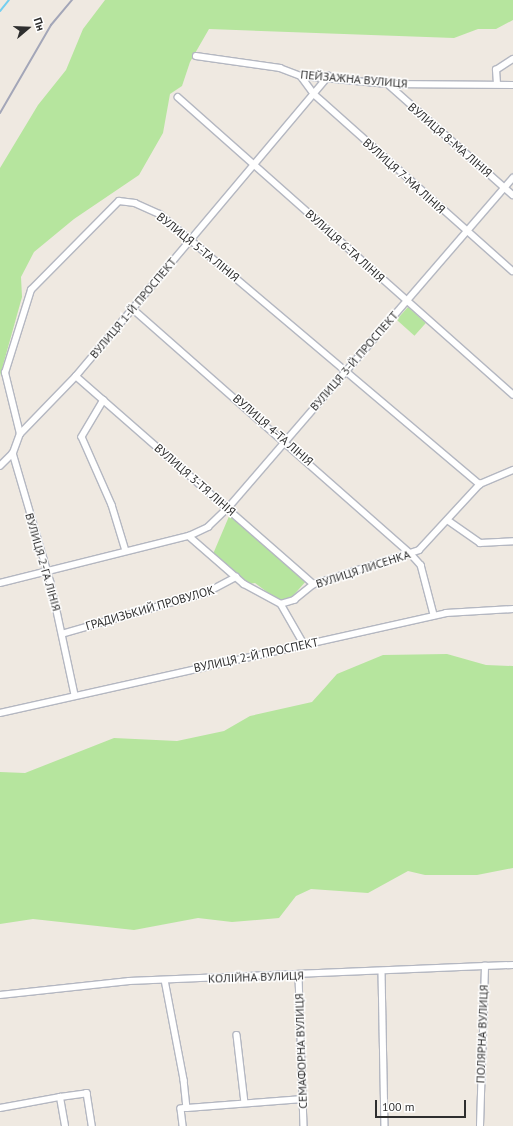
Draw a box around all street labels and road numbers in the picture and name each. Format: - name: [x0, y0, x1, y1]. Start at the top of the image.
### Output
- street label: ПЕЙЗАЖНА ВУЛИЦЯ: [300, 67, 408, 91]
- street label: ВУЛИЦЯ 8-МА ЛІНІЯ: [405, 99, 495, 181]
- street label: ВУЛИЦЯ 7-МА ЛІНІЯ: [360, 135, 448, 217]
- street label: ВУЛИЦЯ 6-ТА ЛІНІЯ: [302, 206, 388, 286]
- street label: ВУЛИЦЯ 5-ТА ЛІНІЯ: [154, 209, 242, 285]
- street label: ВУЛИЦЯ 1-Й ПРОСПЕКТ: [87, 255, 179, 361]
- street label: ВУЛИЦЯ 3-Й ПРОСПЕКТ: [307, 308, 401, 414]
- street label: ВУЛИЦЯ 4-ТА ЛІНІЯ: [230, 391, 316, 469]
- street label: ВУЛИЦЯ 3-ТЯ ЛІНІЯ: [151, 441, 239, 519]
- street label: ВУЛИЦЯ 2-ГА ЛІНІЯ: [22, 511, 64, 613]
- street label: ВУЛИЦЯ ЛИСЕНКА: [314, 547, 412, 591]
- street label: ГРАДИЗЬКИЙ ПРОВУЛОК: [84, 583, 216, 633]
- street label: ВУЛИЦЯ 2-Й ПРОСПЕКТ: [192, 635, 320, 675]
- street label: КОЛІЙНА ВУЛИЦЯ: [207, 968, 305, 986]
- street label: ПОЛЯРНА ВУЛИЦЯ: [473, 984, 491, 1084]
- street label: СЕМАФОРНА ВУЛИЦЯ: [292, 993, 310, 1109]

